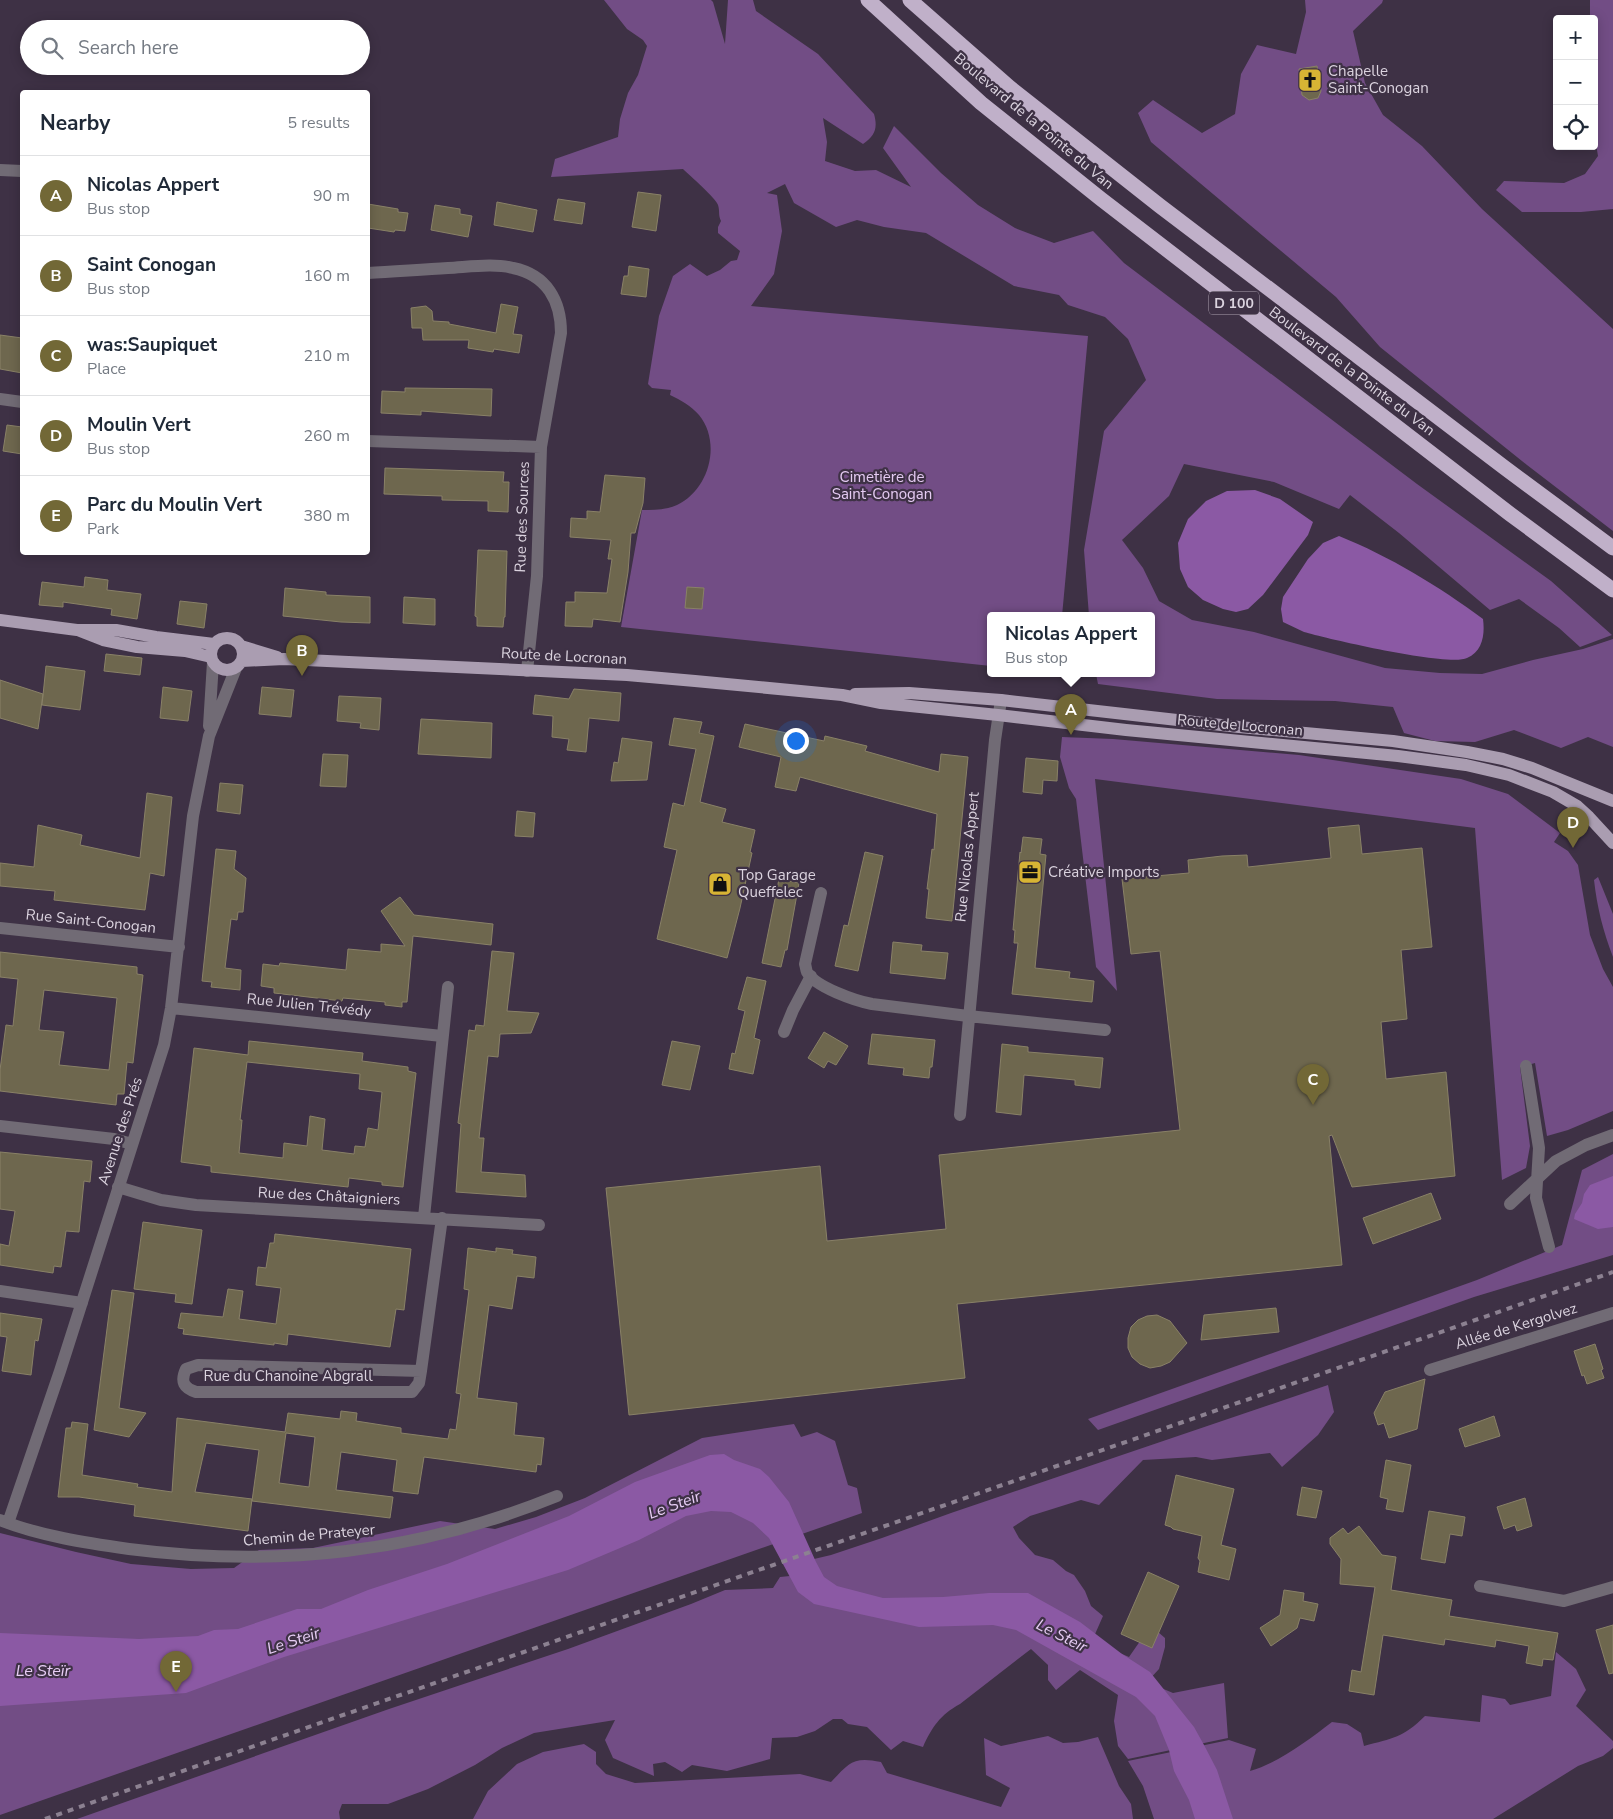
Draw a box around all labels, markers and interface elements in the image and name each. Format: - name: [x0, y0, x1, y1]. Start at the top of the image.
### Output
- map controls: [1553, 15, 1598, 150]
- button: +: [1553, 15, 1598, 60]
- search box: [20, 20, 370, 75]
- icon: search: [38, 34, 66, 62]
- text: Search here: [78, 35, 179, 61]
- street label: Boulevard de la Pointe du Van: [950, 48, 1118, 194]
- button: −: [1553, 60, 1598, 105]
- place label: Chapelle Saint-Conogan: [1328, 61, 1429, 98]
- church icon: Chapelle Saint-Conogan: [1297, 67, 1323, 93]
- button: locate: [1553, 105, 1598, 150]
- text: Nearby: [40, 109, 110, 137]
- text: 5 results: [288, 112, 350, 134]
- text: Nicolas Appert: [87, 172, 219, 198]
- text: A: [50, 185, 62, 207]
- text: 90 m: [313, 185, 350, 207]
- text: Bus stop: [87, 198, 150, 220]
- text: Saint Conogan: [87, 252, 216, 278]
- text: B: [50, 265, 62, 287]
- text: 160 m: [303, 265, 350, 287]
- text: Bus stop: [87, 278, 150, 300]
- road number: D 100: [1209, 292, 1259, 314]
- street label: Boulevard de la Pointe du Van: [1265, 302, 1439, 440]
- text: was:Saupiquet: [87, 332, 217, 358]
- text: C: [51, 345, 61, 367]
- text: 210 m: [303, 345, 350, 367]
- text: Place: [87, 358, 126, 380]
- text: Moulin Vert: [87, 412, 191, 438]
- text: D: [50, 425, 62, 447]
- text: 260 m: [303, 425, 350, 447]
- text: Bus stop: [87, 438, 150, 460]
- street label: Rue des Sources: [510, 461, 534, 573]
- park label: Cimetière de Saint-Conogan: [832, 467, 932, 504]
- text: Parc du Moulin Vert: [87, 492, 262, 518]
- text: E: [51, 505, 61, 527]
- text: 380 m: [303, 505, 350, 527]
- text: Park: [87, 518, 119, 540]
- popup: [987, 612, 1155, 677]
- text: Nicolas Appert: [1005, 621, 1137, 647]
- pin: B: [286, 635, 318, 676]
- street label: Route de Locronan: [500, 643, 628, 669]
- text: Bus stop: [1005, 647, 1068, 669]
- pin: A: [1055, 694, 1087, 735]
- street label: Route de Locronan: [1176, 710, 1304, 740]
- your location: [783, 728, 809, 754]
- street label: Rue Nicolas Appert: [950, 790, 984, 923]
- pin: D: [1557, 807, 1589, 848]
- office icon: Créative Imports: [1017, 859, 1043, 885]
- place label: Créative Imports: [1048, 862, 1159, 882]
- place label: Top Garage Queffelec: [738, 865, 816, 902]
- shop icon: Top Garage Queffelec: [707, 871, 733, 897]
- street label: Rue Saint-Conogan: [25, 904, 157, 938]
- street label: Rue Julien Trévédy: [246, 989, 372, 1022]
- pin: C: [1297, 1064, 1329, 1105]
- street label: Avenue des Prés: [93, 1074, 147, 1188]
- street label: Rue des Châtaigniers: [257, 1182, 401, 1210]
- street label: Allée de Kergolvez: [1453, 1298, 1579, 1354]
- street label: Rue du Chanoine Abgrall: [203, 1366, 373, 1386]
- water label: Le Steir: [645, 1485, 705, 1525]
- street label: Chemin de Prateyer: [242, 1519, 376, 1551]
- water label: Le Steir: [1032, 1614, 1092, 1659]
- water label: Le Steir: [264, 1622, 324, 1660]
- pin: E: [160, 1651, 192, 1692]
- water label: Le Steïr: [16, 1660, 72, 1682]

